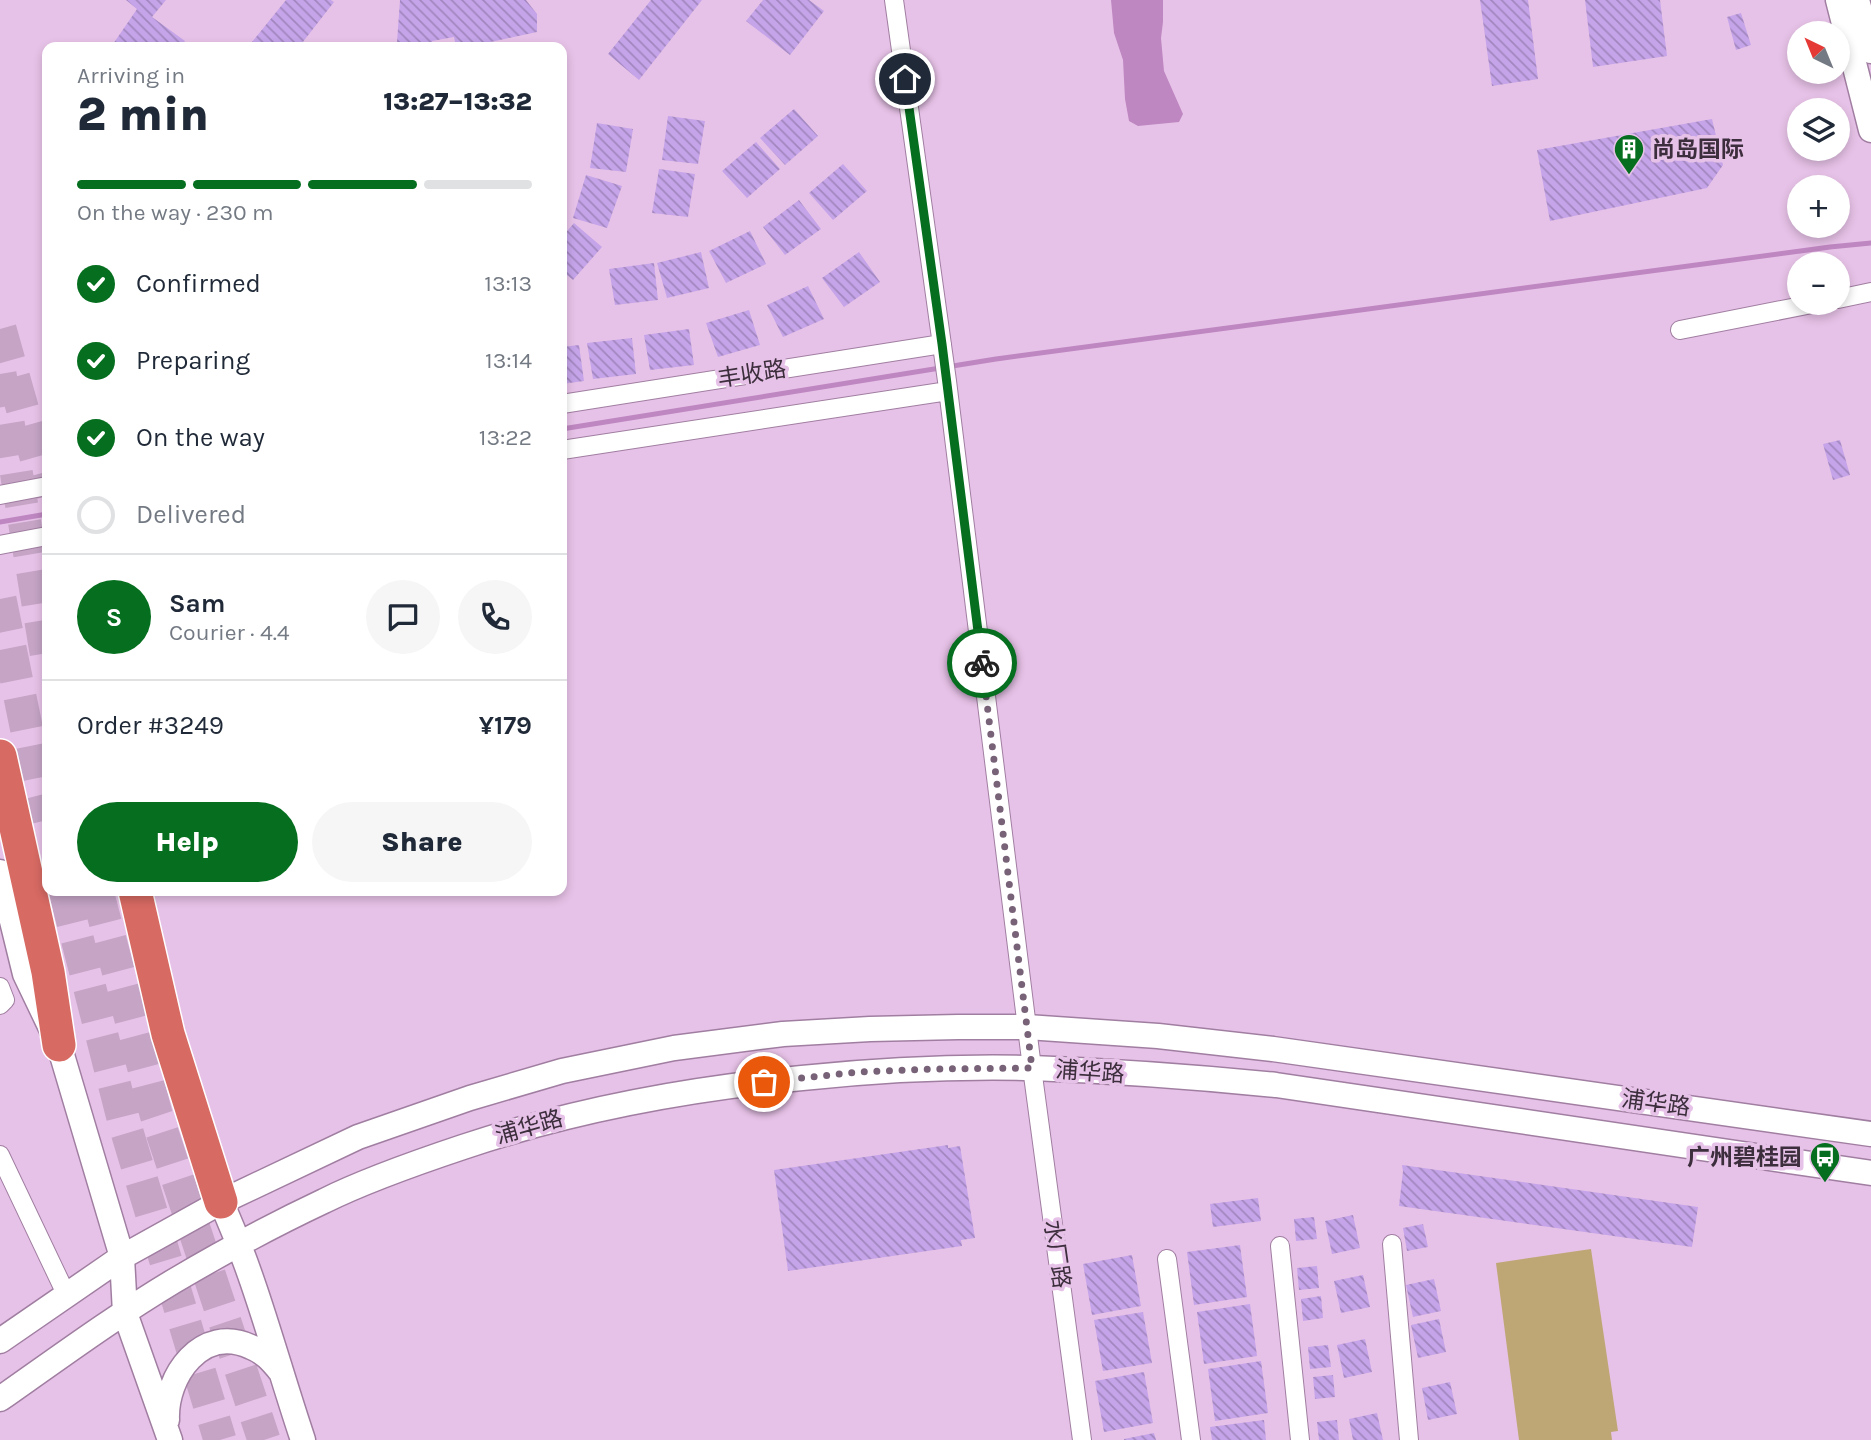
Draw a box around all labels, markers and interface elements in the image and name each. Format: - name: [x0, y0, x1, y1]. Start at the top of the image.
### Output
- north arrow: [1787, 21, 1850, 84]
- map controls: [1787, 21, 1850, 315]
- pin: [875, 49, 935, 109]
- icon: home: [886, 60, 924, 98]
- text: Arriving in: [77, 62, 185, 89]
- text: 13:27–13:32: [383, 86, 532, 117]
- text: 2 min: [77, 88, 209, 142]
- button: layers: [1787, 98, 1850, 161]
- building icon: 尚岛国际: [1612, 132, 1646, 176]
- place label: 尚岛国际: [1652, 136, 1744, 163]
- button: +: [1787, 175, 1850, 238]
- text: On the way · 230 m: [77, 199, 274, 226]
- button: −: [1787, 252, 1850, 315]
- icon: check: [77, 265, 115, 303]
- text: Confirmed: [136, 268, 261, 299]
- text: 13:13: [484, 270, 532, 297]
- icon: check: [77, 342, 115, 380]
- text: Preparing: [136, 345, 250, 376]
- text: 13:14: [485, 347, 532, 374]
- street label: 丰收路: [716, 355, 788, 393]
- icon: check: [77, 419, 115, 457]
- text: On the way: [136, 422, 265, 453]
- text: 13:22: [479, 424, 532, 451]
- text: Delivered: [136, 499, 246, 530]
- button: chat: [366, 580, 440, 654]
- button: phone: [458, 580, 532, 654]
- text: Sam: [169, 588, 225, 619]
- text: S: [106, 602, 122, 633]
- text: Courier · 4.4: [169, 619, 290, 646]
- courier: [947, 628, 1017, 698]
- icon: bike: [963, 644, 1001, 682]
- text: Order #3249: [77, 710, 224, 741]
- text: ¥179: [479, 710, 532, 741]
- button: Help: [77, 802, 298, 882]
- button: Share: [312, 802, 532, 882]
- pin: [734, 1052, 794, 1112]
- street label: 浦华路: [1055, 1056, 1125, 1088]
- icon: bag: [745, 1063, 783, 1101]
- street label: 浦华路: [1620, 1085, 1692, 1121]
- street label: 浦华路: [492, 1105, 566, 1149]
- bus stop icon: 广州碧桂园: [1808, 1140, 1842, 1184]
- place label: 广州碧桂园: [1687, 1144, 1802, 1171]
- street label: 水厂路: [1039, 1218, 1075, 1290]

